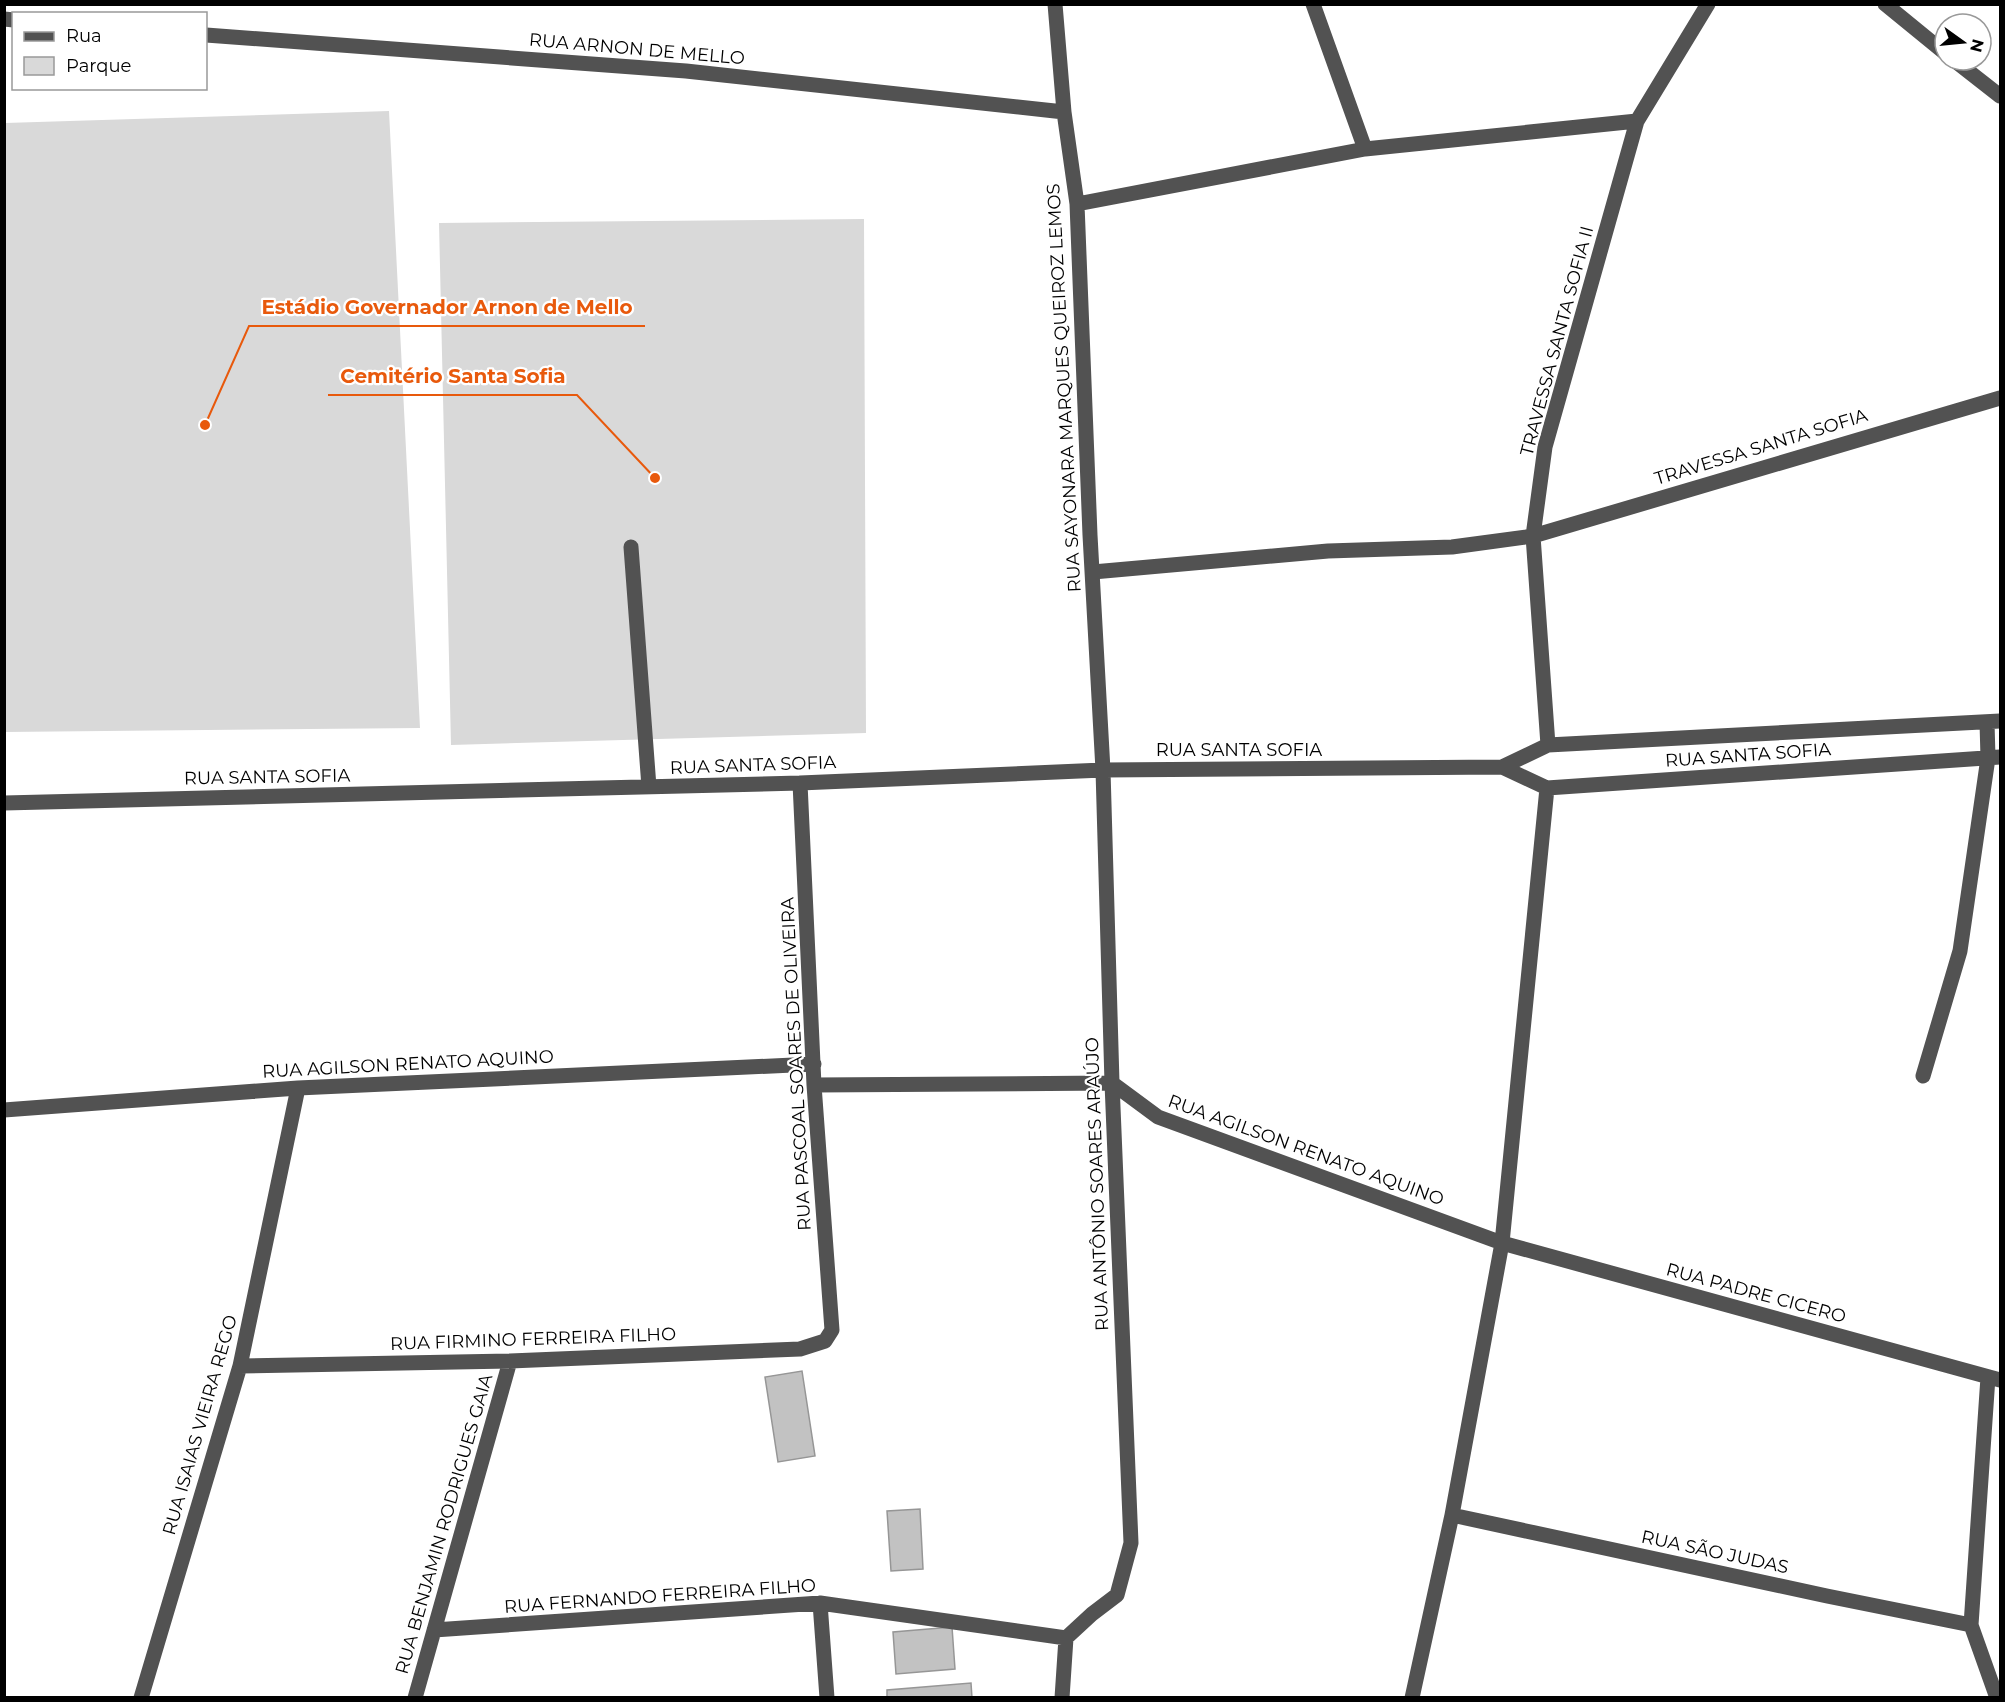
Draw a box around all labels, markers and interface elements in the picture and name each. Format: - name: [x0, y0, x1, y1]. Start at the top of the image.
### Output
- legend: [12, 12, 207, 90]
- north arrow: [1933, 12, 1993, 72]
- text: Rua: [66, 25, 102, 47]
- street label: RUA ARNON DE MELLO: [528, 29, 746, 69]
- text: N: [1966, 37, 1988, 54]
- text: Parque: [66, 55, 132, 77]
- street label: RUA SAYONARA MARQUES QUEIROZ LEMOS: [1042, 183, 1086, 593]
- street label: TRAVESSA SANTA SOFIA II: [1516, 224, 1598, 458]
- callout: Estádio Governador Arnon de Mello: [249, 288, 645, 326]
- text: Estádio Governador Arnon de Mello: [261, 295, 633, 319]
- callout: Cemitério Santa Sofia: [328, 357, 577, 395]
- text: Cemitério Santa Sofia: [340, 364, 566, 388]
- street label: TRAVESSA SANTA SOFIA: [1652, 404, 1870, 490]
- street label: RUA SANTA SOFIA: [1664, 738, 1832, 772]
- street label: RUA SANTA SOFIA: [1156, 739, 1322, 761]
- street label: RUA SANTA SOFIA: [669, 751, 837, 779]
- street label: RUA SANTA SOFIA: [184, 765, 351, 789]
- street label: RUA PASCOAL SOARES DE OLIVEIRA: [776, 897, 816, 1231]
- street label: RUA ANTÔNIO SOARES ARAÚJO: [1081, 1037, 1113, 1331]
- street label: RUA AGILSON RENATO AQUINO: [262, 1045, 554, 1083]
- street label: RUA AGILSON RENATO AQUINO: [1165, 1090, 1447, 1210]
- street label: RUA PADRE CICERO: [1664, 1258, 1848, 1328]
- street label: RUA ISAIAS VIEIRA REGO: [158, 1312, 242, 1538]
- street label: RUA FIRMINO FERREIRA FILHO: [390, 1323, 676, 1355]
- street label: RUA BENJAMIN RODRIGUES GAIA: [391, 1371, 497, 1677]
- street label: RUA SÃO JUDAS: [1639, 1526, 1791, 1578]
- street label: RUA FERNANDO FERREIRA FILHO: [503, 1574, 817, 1618]

